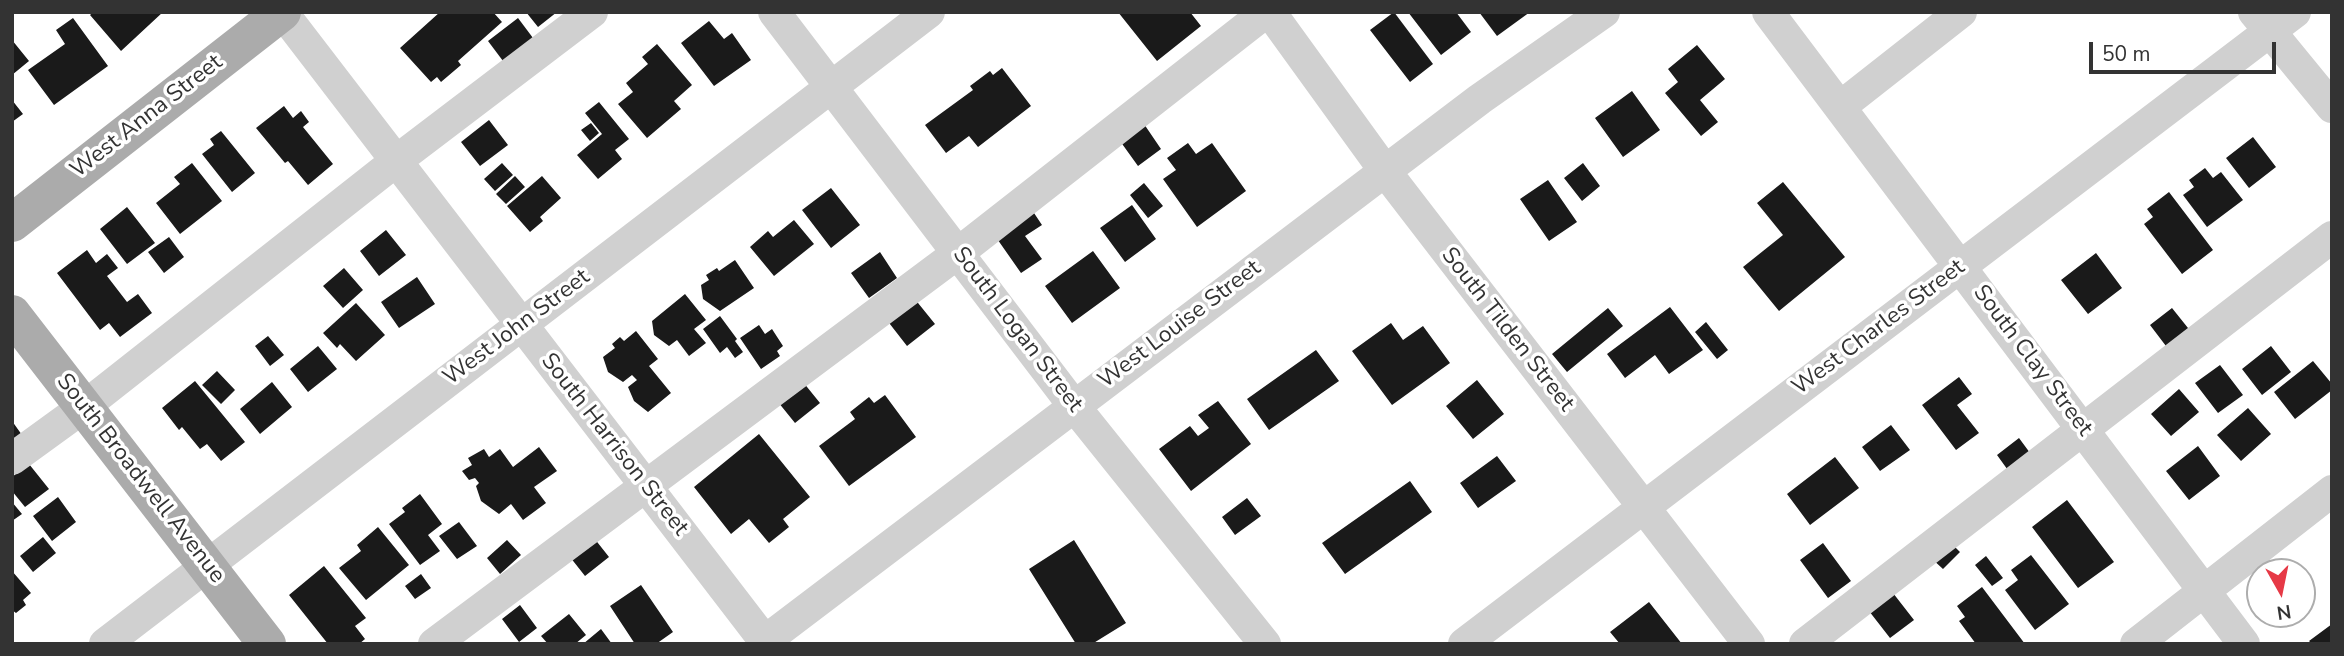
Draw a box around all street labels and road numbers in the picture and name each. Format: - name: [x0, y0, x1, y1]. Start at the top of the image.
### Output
- street label: West Anna Street: [66, 49, 228, 185]
- street label: South Logan Street: [946, 242, 1088, 418]
- street label: South Tilden Street: [1435, 243, 1579, 417]
- street label: West Charles Street: [1787, 254, 1971, 402]
- street label: West Louise Street: [1093, 255, 1267, 395]
- street label: West John Street: [438, 264, 596, 392]
- street label: South Clay Street: [1966, 280, 2098, 442]
- street label: South Harrison Street: [534, 348, 694, 542]
- street label: South Broadwell Avenue: [50, 369, 230, 589]

